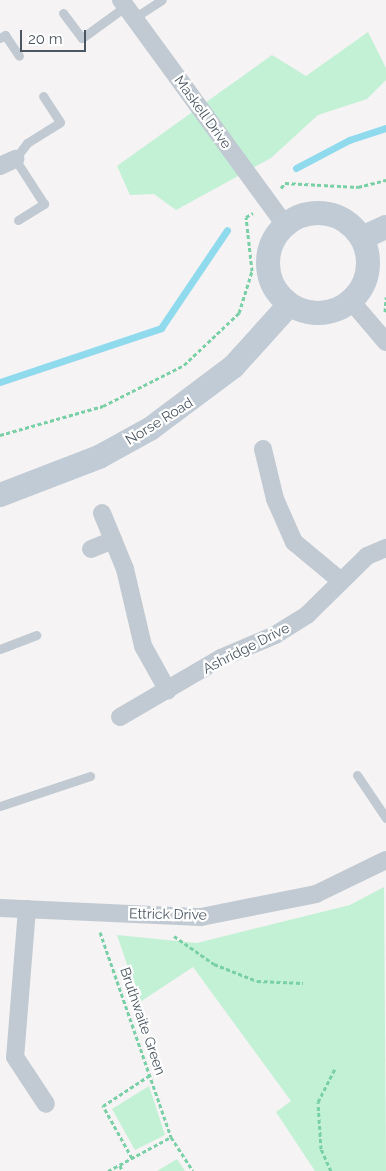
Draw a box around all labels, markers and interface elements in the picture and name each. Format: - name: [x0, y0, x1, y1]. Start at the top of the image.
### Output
- scale bar: [22, 20, 89, 52]
- text: 20 m: [28, 30, 63, 48]
- street label: Maskell Drive: [171, 72, 235, 152]
- street label: Norse Road: [122, 394, 196, 448]
- street label: Ashridge Drive: [200, 619, 292, 677]
- street label: Ettrick Drive: [129, 905, 207, 923]
- street label: Bruthwaite Green: [117, 965, 169, 1077]

